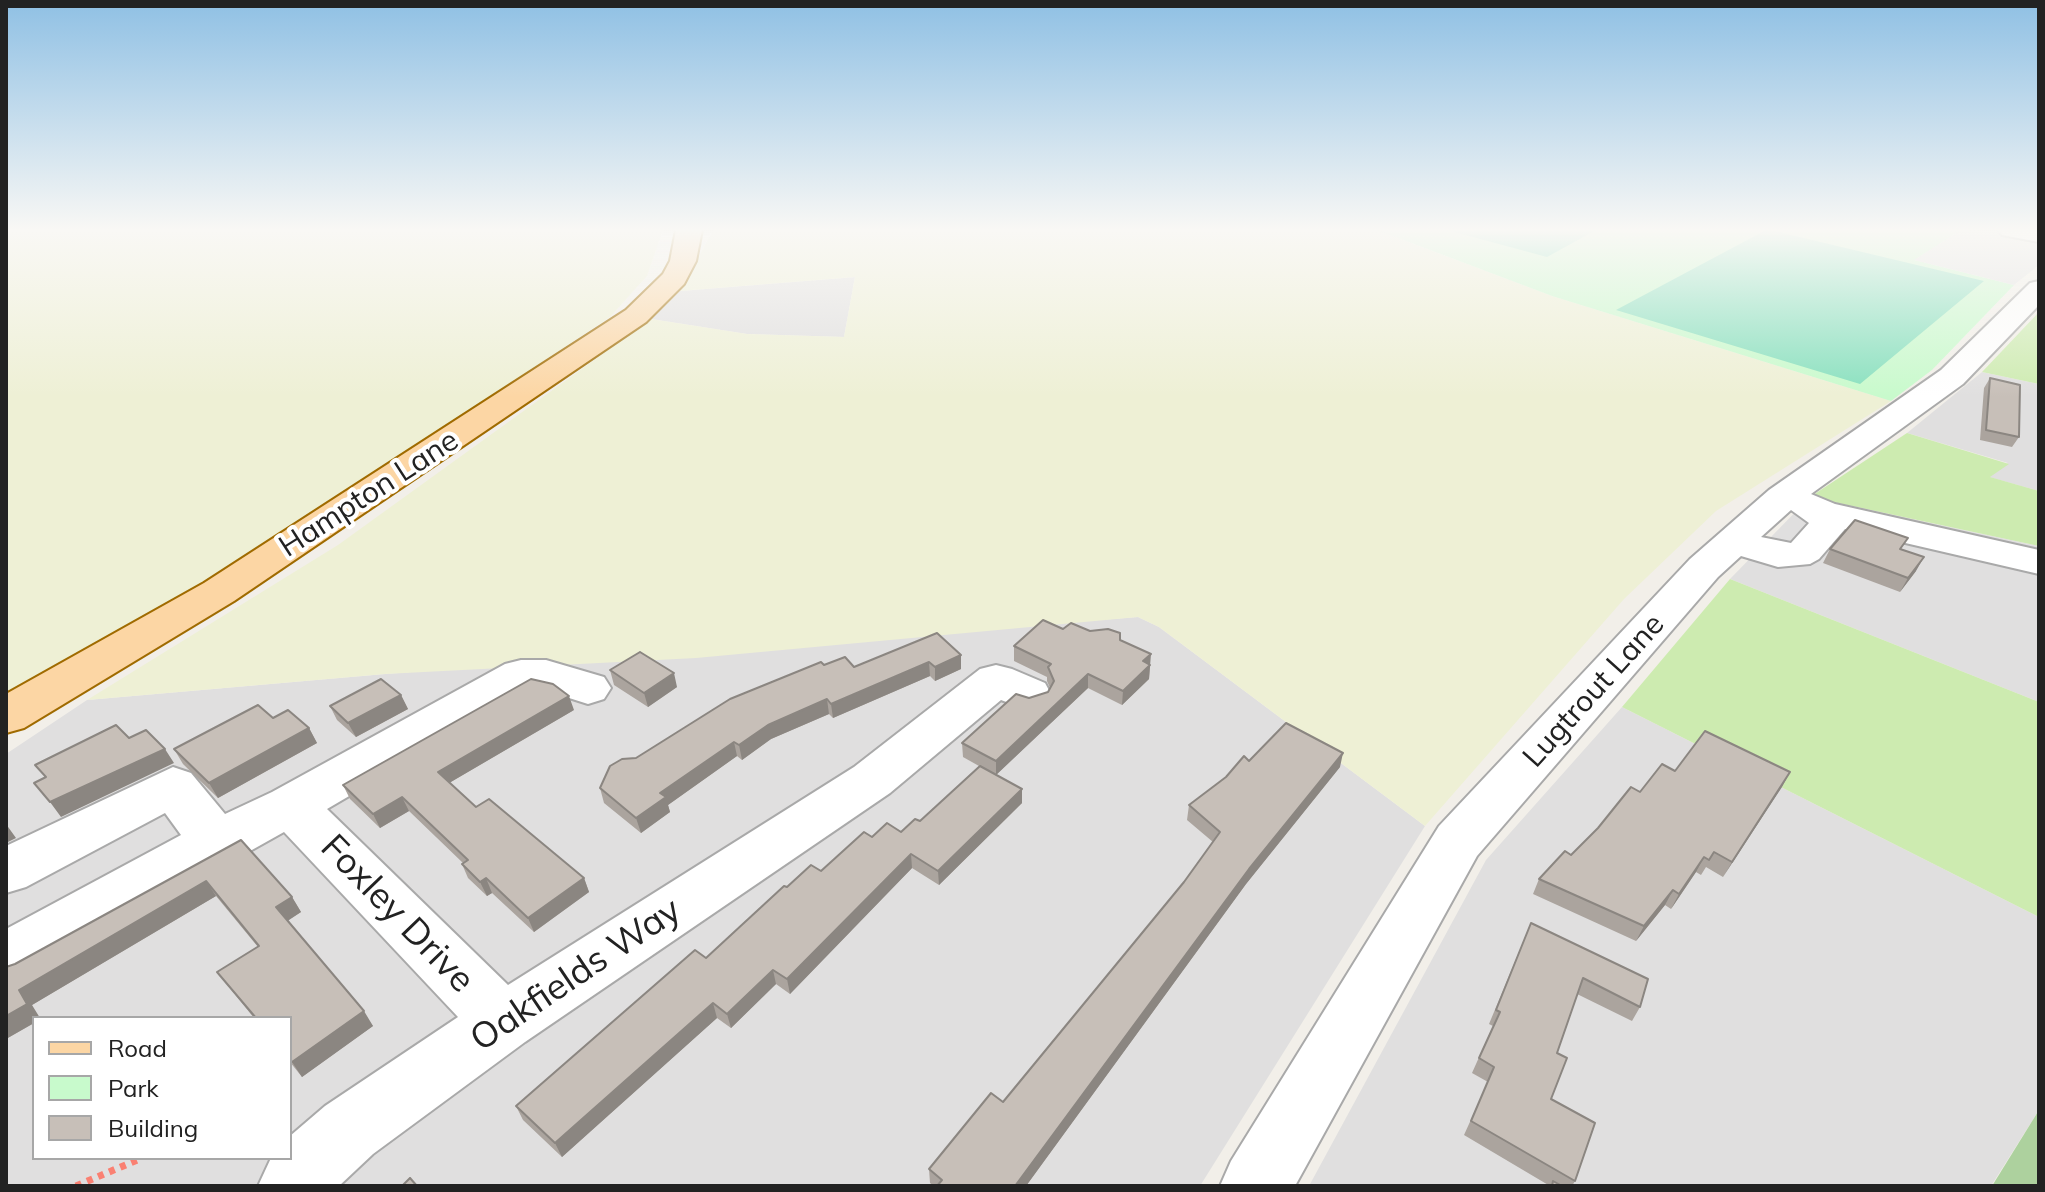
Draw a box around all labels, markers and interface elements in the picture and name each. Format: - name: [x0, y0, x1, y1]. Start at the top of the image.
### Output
- street label: Hampton Lane: [273, 423, 465, 565]
- street label: Lugtrout Lane: [1516, 607, 1672, 775]
- street label: Foxley Drive: [311, 826, 483, 1002]
- street label: Oakfields Way: [463, 889, 689, 1061]
- legend: [32, 1016, 292, 1160]
- text: Road: [108, 1033, 167, 1063]
- text: Park: [108, 1073, 159, 1103]
- text: Building: [108, 1113, 198, 1143]

